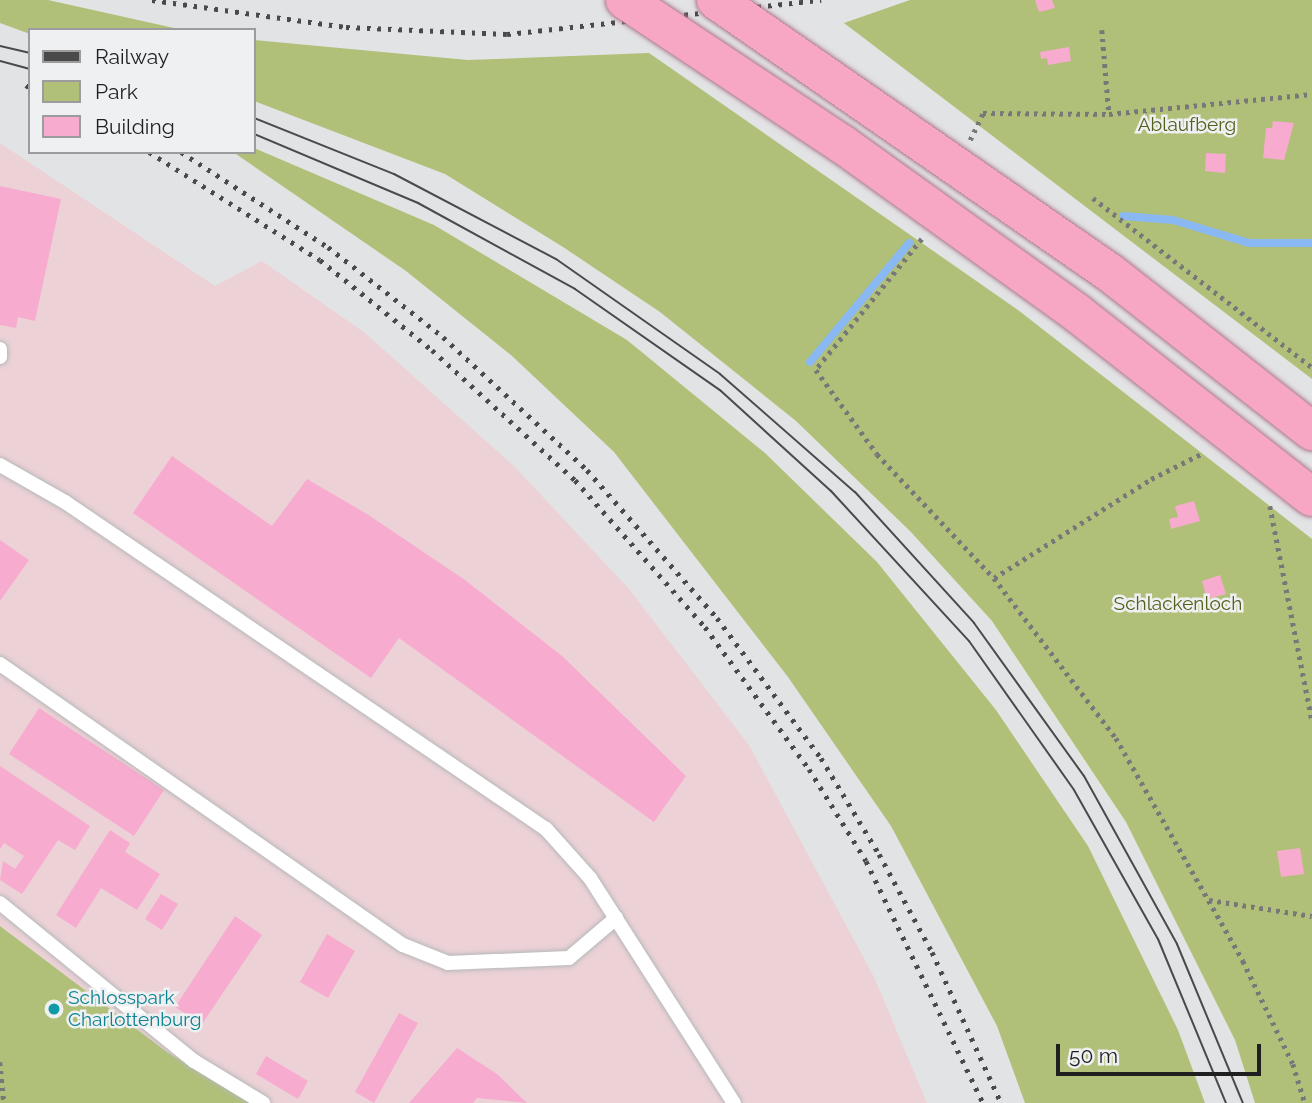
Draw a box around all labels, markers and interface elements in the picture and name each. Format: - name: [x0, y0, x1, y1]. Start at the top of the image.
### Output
- legend: [28, 28, 256, 154]
- text: Railway: [95, 44, 169, 69]
- text: Park: [95, 79, 138, 104]
- text: Building: [95, 114, 175, 139]
- park label: Ablaufberg: [1138, 114, 1236, 136]
- park label: Schlackenloch: [1114, 593, 1242, 615]
- place label: Schlosspark Charlottenburg: [68, 987, 201, 1031]
- marker: Schlosspark Charlottenburg: [46, 1001, 62, 1017]
- scale bar: [1060, 1030, 1265, 1074]
- text: 50 m: [1069, 1043, 1118, 1068]

